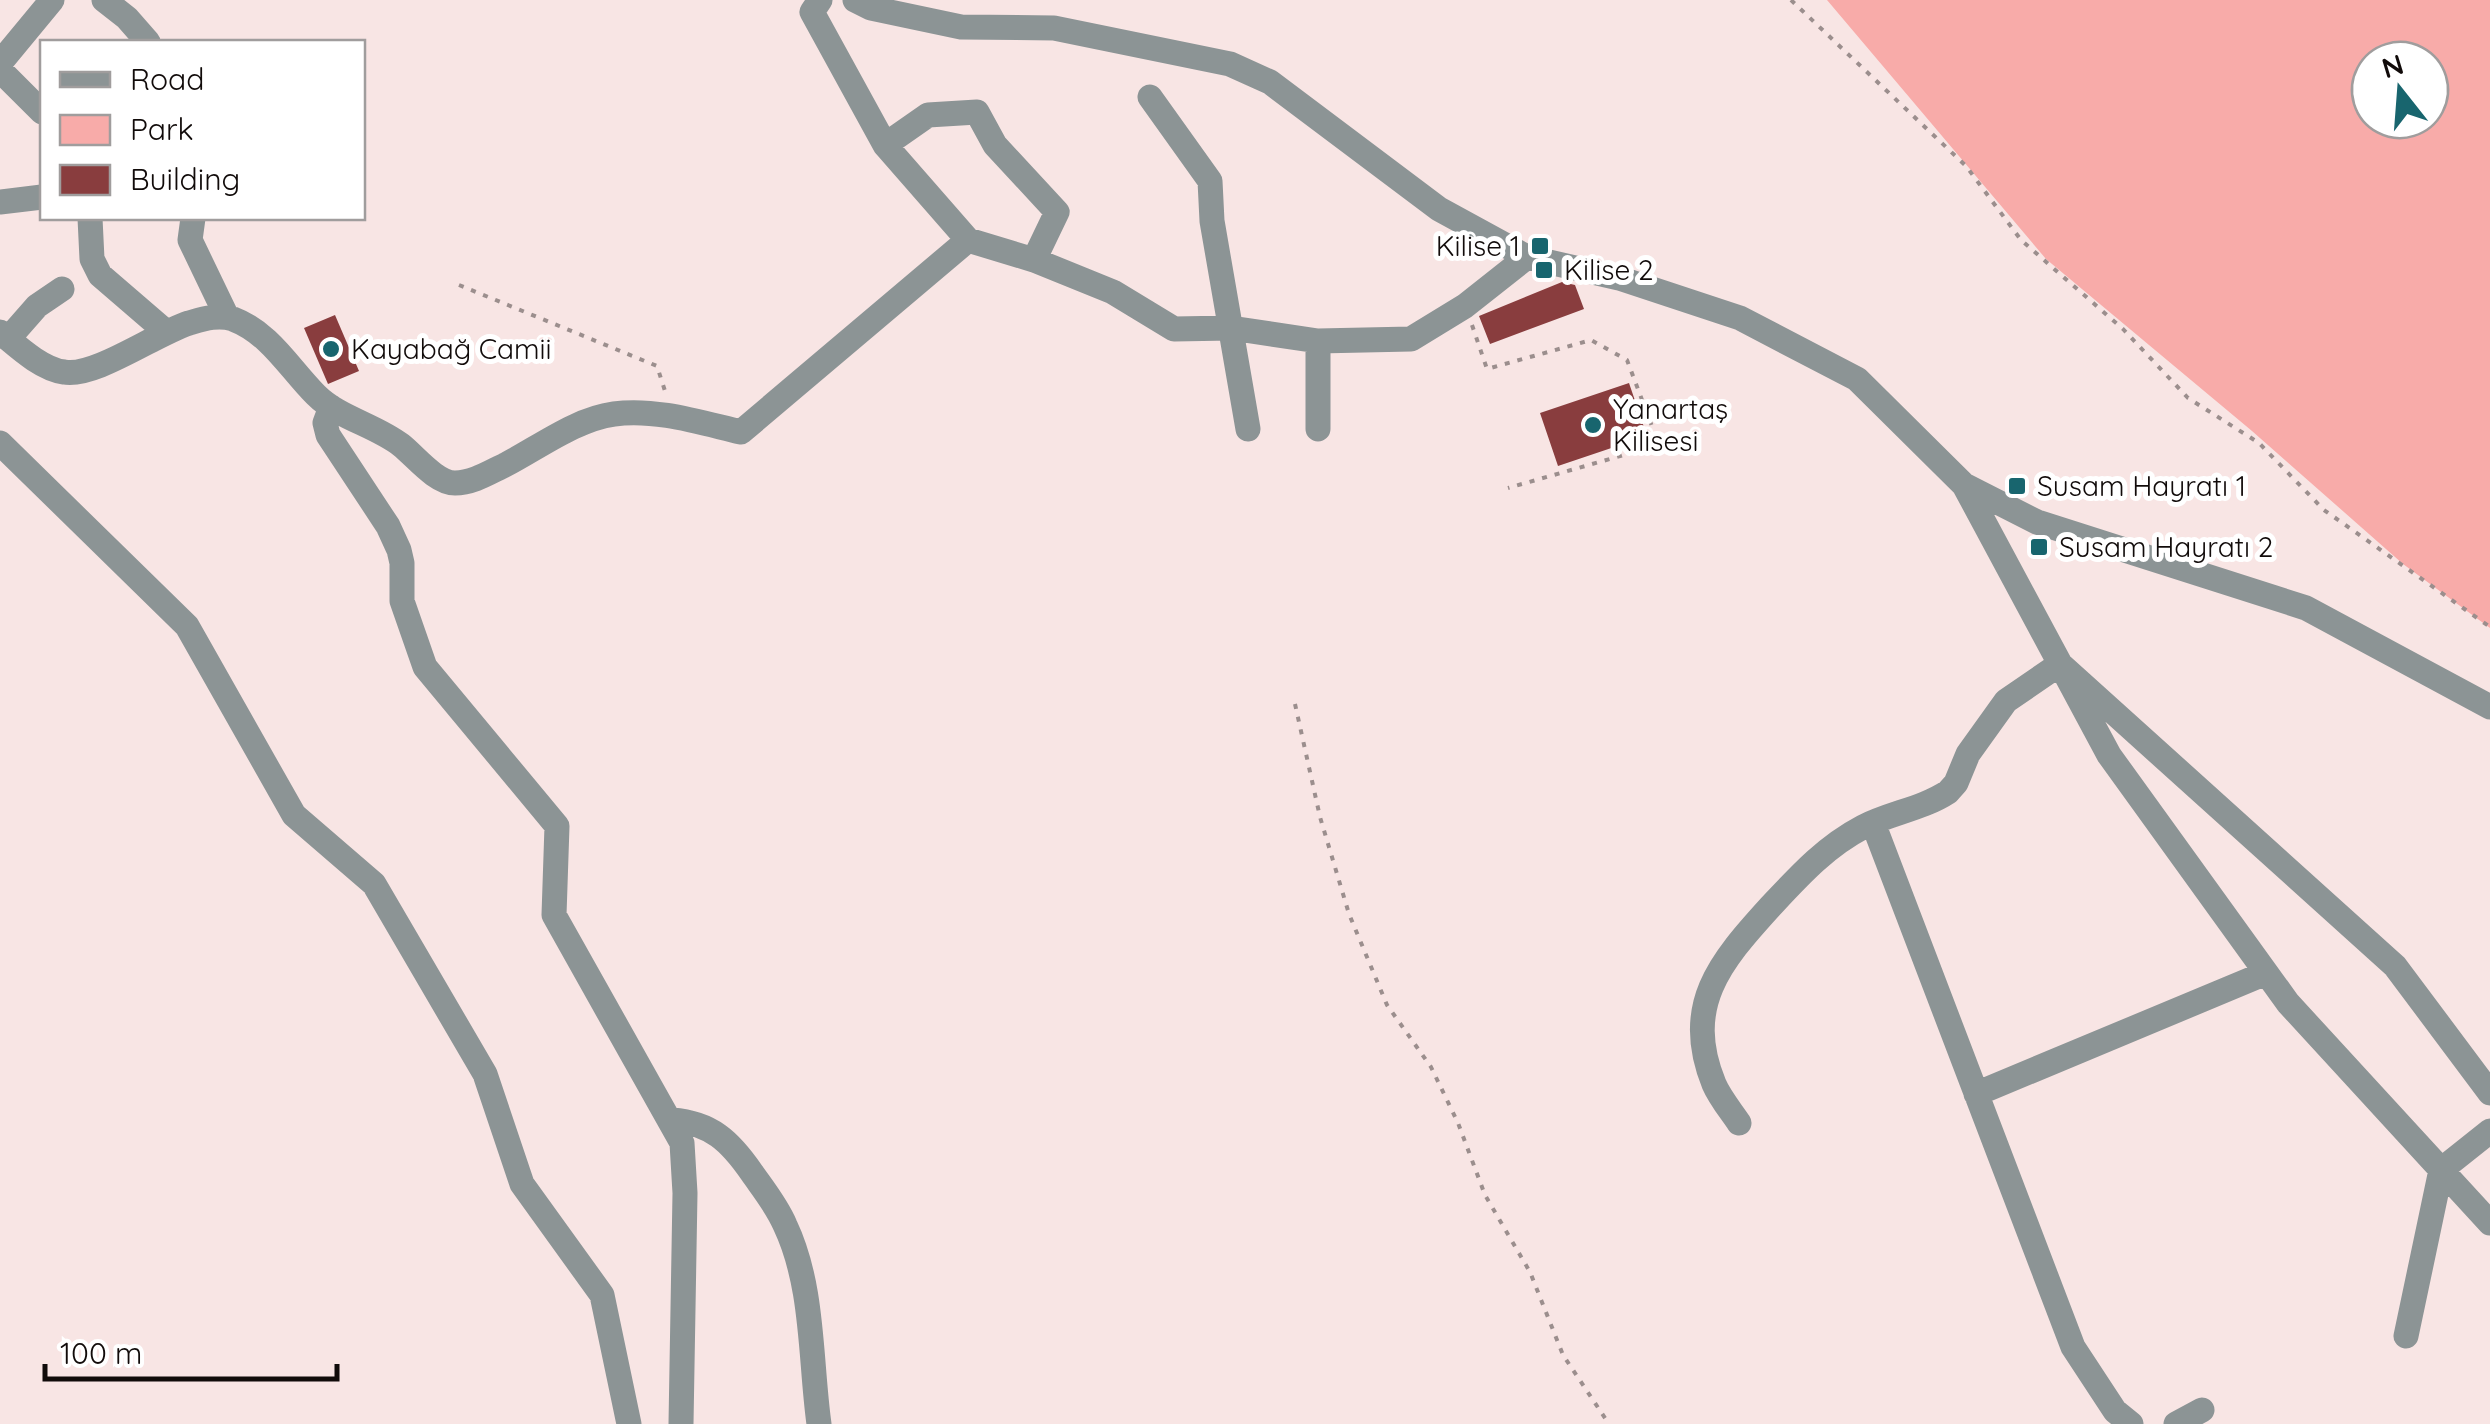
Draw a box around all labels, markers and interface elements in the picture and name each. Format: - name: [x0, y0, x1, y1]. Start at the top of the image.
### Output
- legend: [40, 40, 365, 220]
- north arrow: [2350, 40, 2450, 140]
- text: N: [2378, 46, 2408, 85]
- text: Road: [130, 60, 204, 98]
- text: Park: [130, 110, 194, 148]
- text: Building: [130, 160, 240, 198]
- place label: Kilise 1: [1436, 228, 1520, 263]
- marker: Kilise 1: [1529, 235, 1551, 257]
- place label: Kilise 2: [1564, 252, 1653, 287]
- marker: Kilise 2: [1533, 259, 1555, 281]
- place label: Kayabağ Camii: [351, 331, 552, 366]
- marker: Kayabağ Camii: [320, 338, 342, 360]
- place label: Yanartaş Kilisesi: [1613, 391, 1728, 458]
- marker: Yanartaş Kilisesi: [1582, 414, 1604, 436]
- place label: Susam Hayratı 1: [2037, 468, 2246, 503]
- marker: Susam Hayratı 1: [2006, 475, 2028, 497]
- place label: Susam Hayratı 2: [2059, 529, 2273, 564]
- marker: Susam Hayratı 2: [2028, 536, 2050, 558]
- scale bar: [45, 1319, 338, 1381]
- text: 100 m: [60, 1334, 142, 1372]

